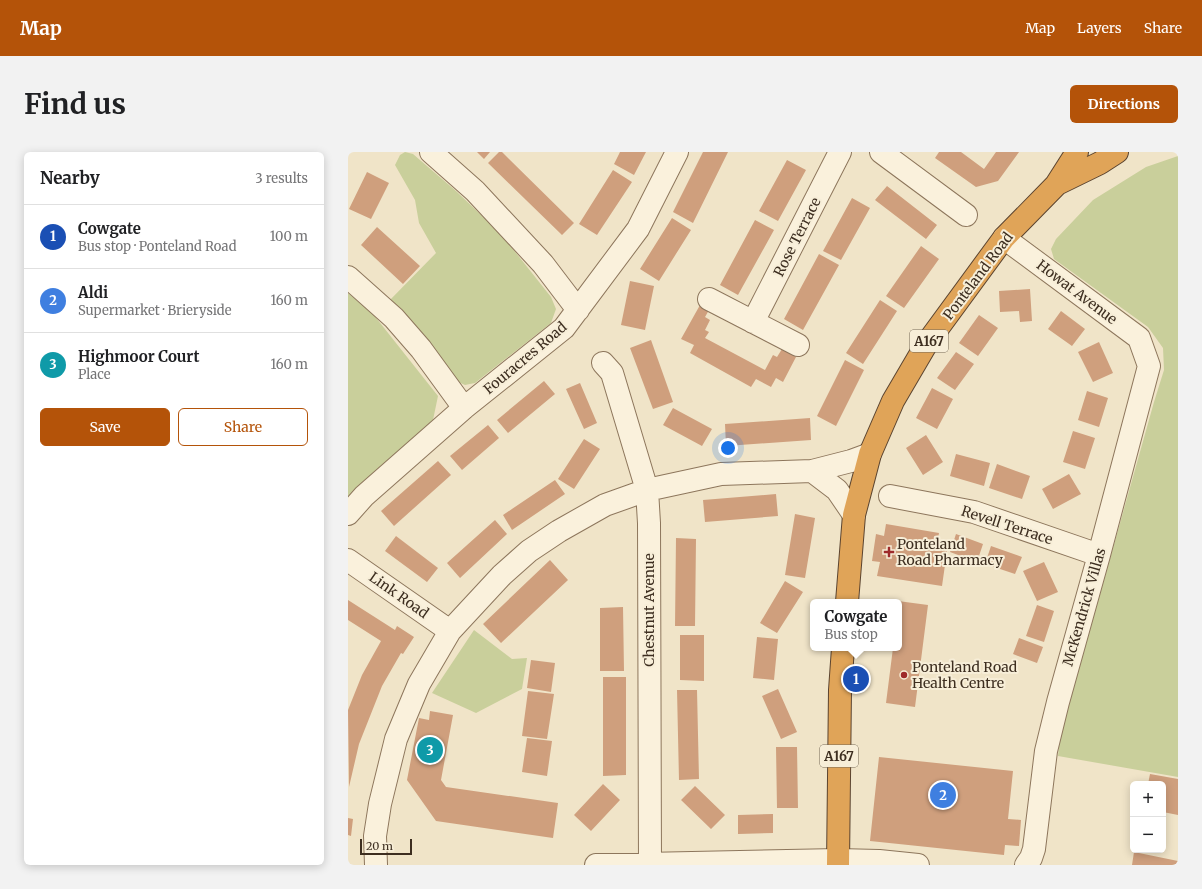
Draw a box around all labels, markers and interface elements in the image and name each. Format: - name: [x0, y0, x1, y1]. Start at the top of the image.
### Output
- text: Map: [20, 16, 62, 40]
- text: Map: [1025, 19, 1055, 37]
- text: Layers: [1077, 19, 1122, 37]
- text: Share: [1144, 19, 1182, 37]
- button: Directions: [1070, 85, 1178, 123]
- text: Find us: [24, 86, 126, 122]
- text: Nearby: [40, 167, 100, 189]
- text: 3 results: [255, 170, 308, 187]
- street label: Rose Terrace: [769, 194, 825, 280]
- text: Cowgate: [78, 219, 141, 238]
- text: 1: [50, 228, 56, 245]
- text: 100 m: [270, 228, 308, 245]
- street label: Ponteland Road: [939, 228, 1017, 323]
- text: Bus stop · Ponteland Road: [78, 238, 236, 255]
- street label: Howat Avenue: [1033, 256, 1121, 328]
- text: Aldi: [78, 283, 108, 302]
- text: 2: [49, 292, 57, 309]
- text: 160 m: [270, 292, 308, 309]
- text: Supermarket · Brieryside: [78, 302, 232, 319]
- street label: Fouracres Road: [480, 318, 571, 398]
- road number: A167: [910, 330, 948, 352]
- text: Highmoor Court: [78, 347, 199, 366]
- text: 3: [49, 356, 57, 373]
- text: 160 m: [270, 356, 308, 373]
- text: Place: [78, 366, 111, 383]
- button: Save: [40, 408, 170, 446]
- button: Share: [178, 408, 308, 446]
- your location: [718, 438, 738, 458]
- street label: Revell Terrace: [959, 502, 1055, 548]
- place label: Ponteland Road Pharmacy: [897, 535, 1004, 569]
- street label: McKendrick Villas: [1059, 546, 1110, 668]
- marker: Ponteland Road Pharmacy: [884, 547, 894, 557]
- street label: Chestnut Avenue: [640, 553, 658, 667]
- street label: Link Road: [366, 568, 433, 622]
- popup: [810, 599, 902, 651]
- text: Cowgate: [825, 607, 887, 626]
- text: Bus stop: [825, 626, 878, 643]
- place label: Ponteland Road Health Centre: [912, 658, 1018, 692]
- pin: 1: [843, 664, 869, 694]
- marker: Ponteland Road Health Centre: [899, 670, 909, 680]
- pin: 3: [417, 735, 443, 765]
- road number: A167: [820, 745, 858, 767]
- pin: 2: [930, 780, 956, 810]
- map controls: [1130, 781, 1166, 853]
- button: +: [1130, 781, 1166, 817]
- button: −: [1130, 817, 1166, 853]
- scale bar: [360, 837, 412, 856]
- text: 20 m: [366, 839, 393, 853]

